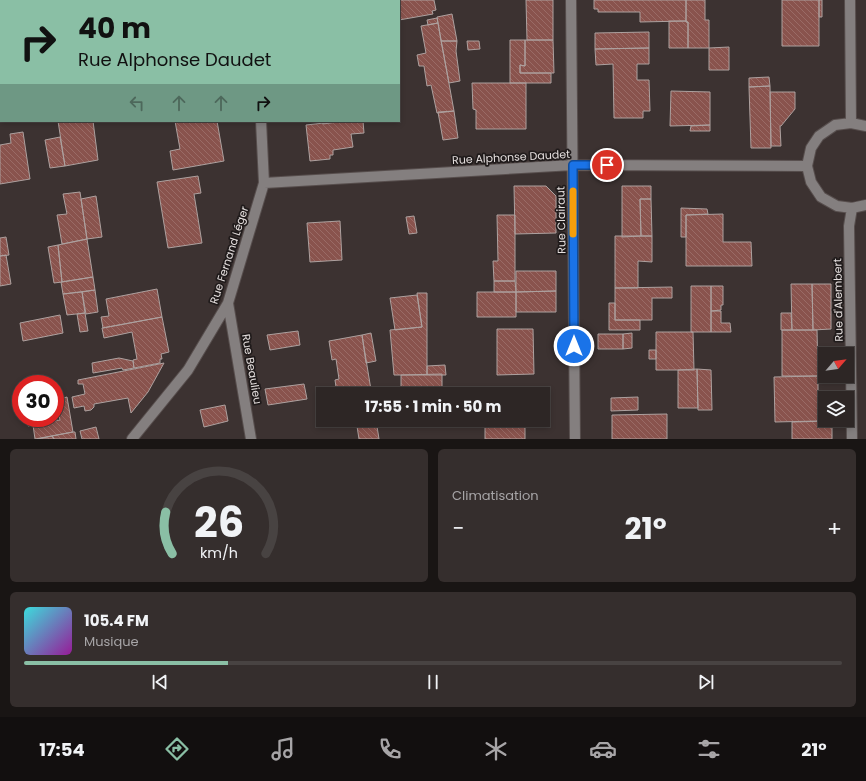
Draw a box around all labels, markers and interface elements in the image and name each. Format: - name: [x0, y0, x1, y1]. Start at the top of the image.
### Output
- text: 40 m: [78, 9, 151, 48]
- icon: right: [12, 16, 64, 68]
- text: Rue Alphonse Daudet: [78, 47, 271, 72]
- icon: left: [126, 92, 148, 114]
- icon: ahead: [168, 92, 190, 114]
- icon: ahead: [210, 92, 232, 114]
- icon: right: [252, 92, 274, 114]
- street label: Rue Alphonse Daudet: [452, 146, 570, 168]
- pin: [590, 148, 624, 182]
- icon: arrive: [596, 154, 618, 176]
- street label: Rue Clairaut: [552, 186, 570, 254]
- street label: Rue Fernand Léger: [206, 204, 252, 306]
- street label: Rue d'Alembert: [829, 258, 847, 342]
- position arrow: [553, 325, 595, 367]
- street label: Rue Beaulieu: [238, 333, 266, 405]
- north arrow: [818, 347, 854, 383]
- map controls: [818, 347, 854, 427]
- speed limit sign: 30: [12, 375, 64, 427]
- button: layers: [818, 391, 854, 427]
- text: 17:55 · 1 min · 50 m: [365, 396, 501, 417]
- text: Climatisation: [452, 486, 539, 505]
- text: 26: [194, 492, 244, 551]
- text: 21°: [624, 507, 667, 550]
- text: −: [452, 513, 464, 544]
- text: +: [827, 513, 842, 544]
- text: km/h: [200, 542, 238, 562]
- text: 105.4 FM: [84, 610, 149, 631]
- text: Musique: [84, 632, 139, 651]
- icon: previous: [149, 671, 171, 693]
- icon: pause: [422, 671, 444, 693]
- icon: next: [695, 671, 717, 693]
- icon: directions: [163, 735, 191, 763]
- icon: music: [269, 735, 297, 763]
- icon: phone: [376, 735, 404, 763]
- icon: climate: [482, 735, 510, 763]
- icon: car: [589, 735, 617, 763]
- icon: filters: [695, 735, 723, 763]
- text: 17:54: [39, 737, 85, 762]
- text: 21°: [801, 737, 827, 762]

